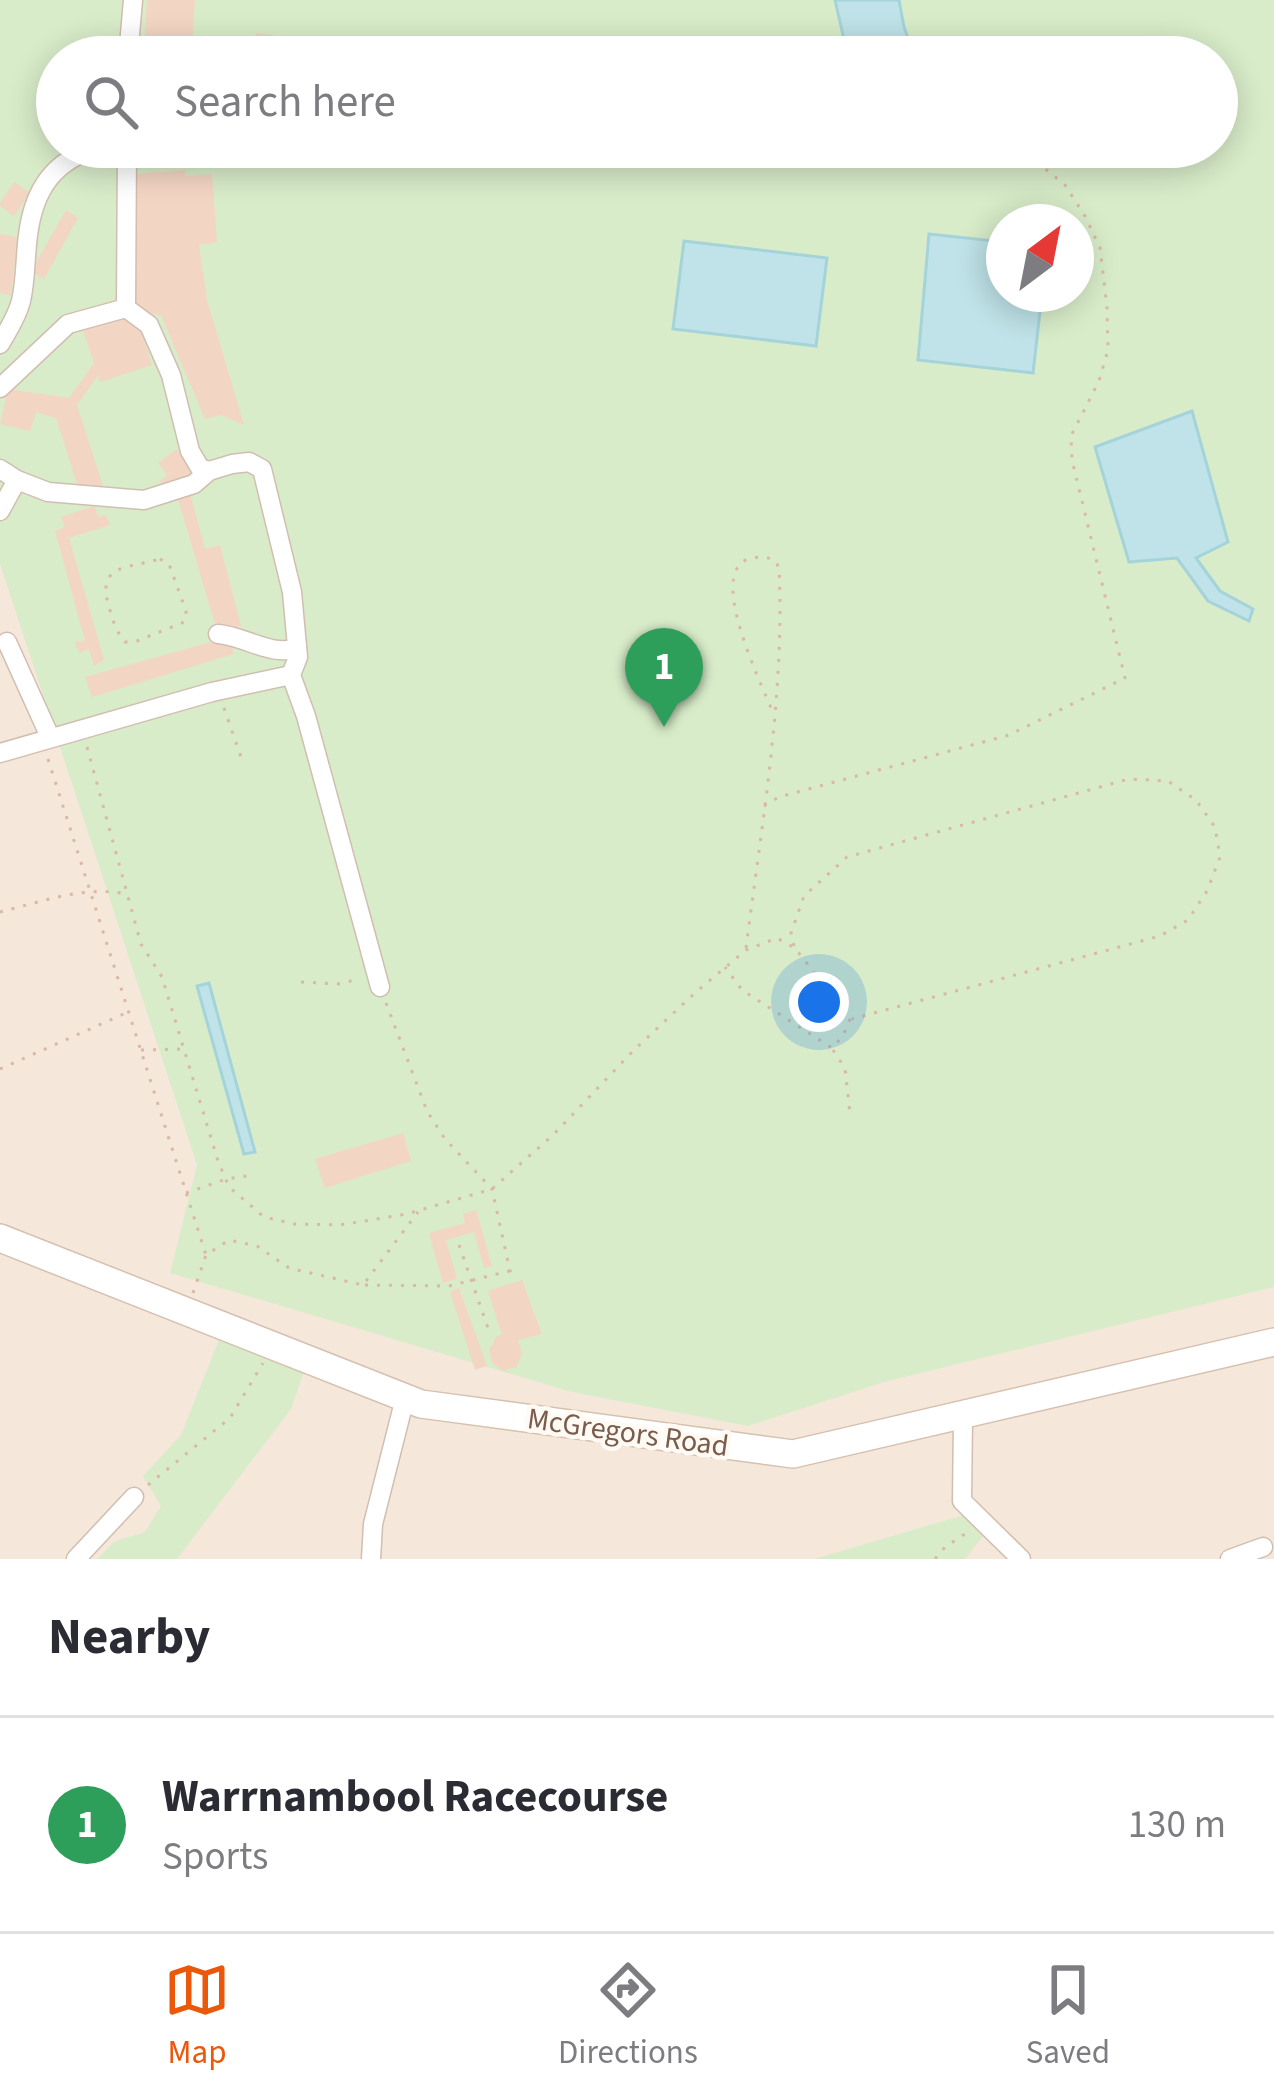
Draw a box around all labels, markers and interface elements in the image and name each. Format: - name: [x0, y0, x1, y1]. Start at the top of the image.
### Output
- search box: [36, 36, 1238, 168]
- icon: search: [78, 69, 144, 135]
- text: Search here: [174, 70, 396, 134]
- north arrow: [986, 204, 1094, 312]
- pin: 1: [625, 628, 703, 727]
- your location: [789, 972, 849, 1032]
- street label: McGregors Road: [524, 1397, 731, 1468]
- text: Nearby: [48, 1601, 210, 1673]
- text: Warrnambool Racecourse: [162, 1765, 668, 1829]
- text: 1: [77, 1797, 97, 1853]
- text: 130 m: [1128, 1797, 1226, 1853]
- text: Sports: [162, 1829, 268, 1885]
- tab: Map: [164, 1957, 230, 2076]
- tab: Directions: [558, 1957, 698, 2076]
- tab: Saved: [1026, 1957, 1110, 2076]

